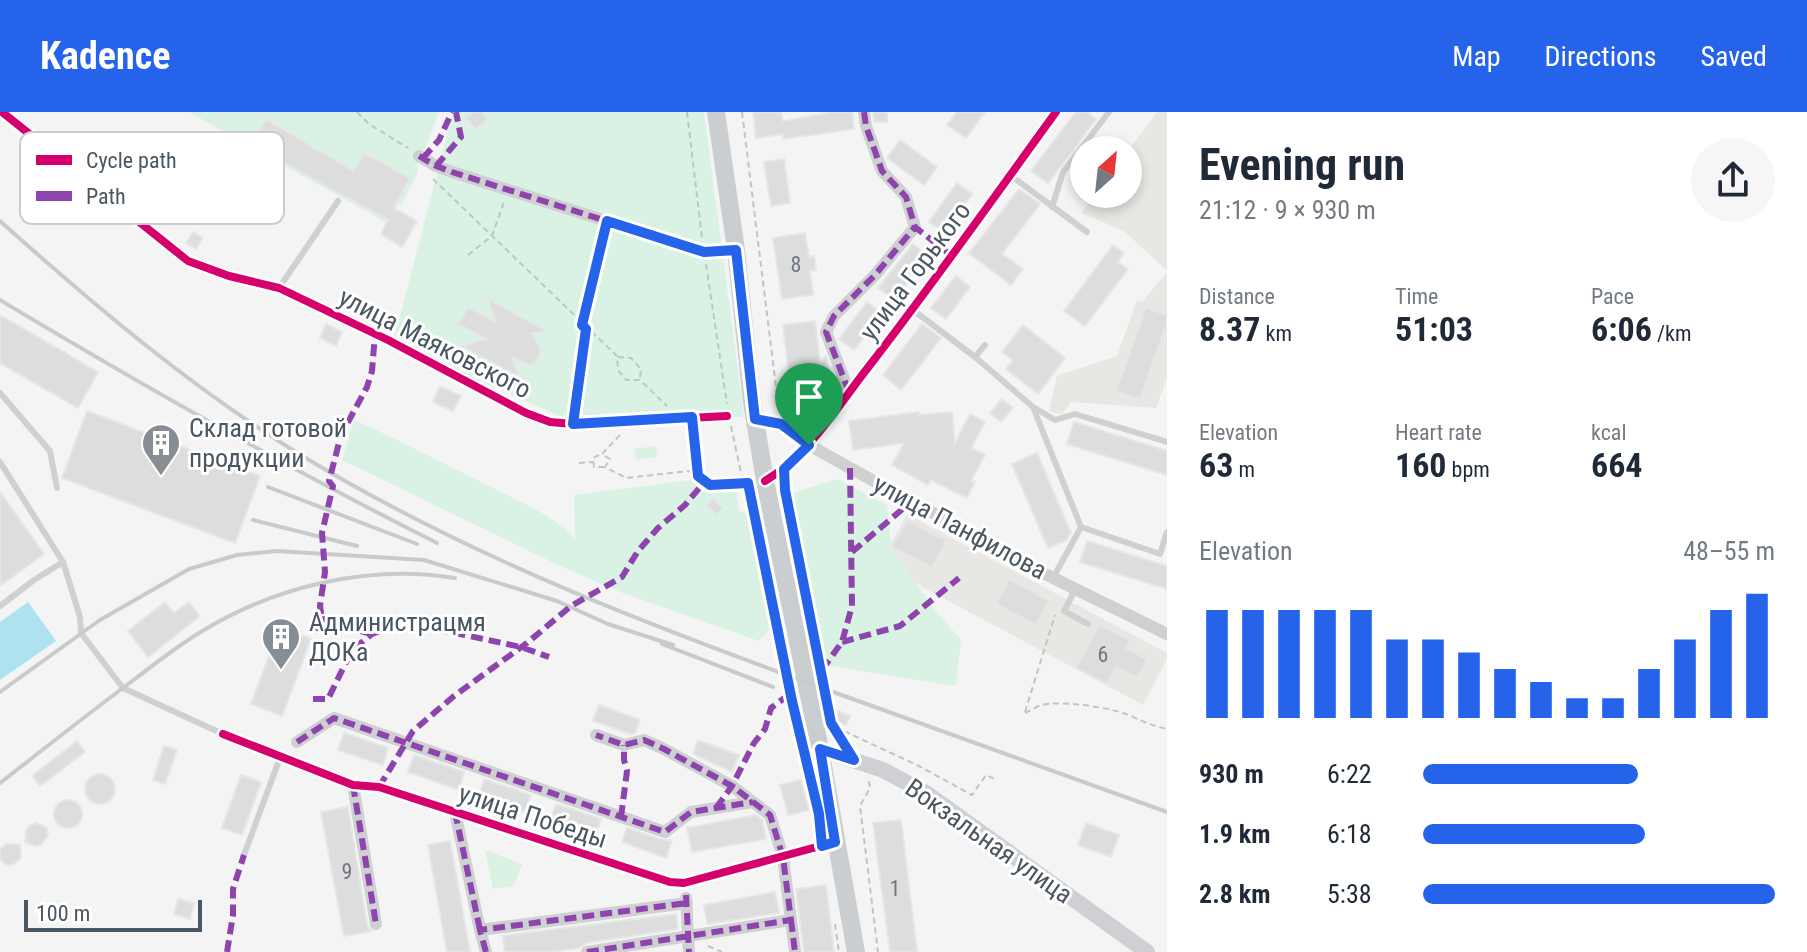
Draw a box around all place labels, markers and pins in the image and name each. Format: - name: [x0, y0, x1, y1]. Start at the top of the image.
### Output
- pin: [775, 363, 843, 445]
- place label: Склад готовой продукции: [189, 413, 347, 473]
- building icon: Склад готовой продукции: [140, 422, 182, 477]
- place label: Администрацмя ДОКа: [309, 607, 486, 667]
- building icon: Администрацмя ДОКа: [260, 616, 302, 671]

